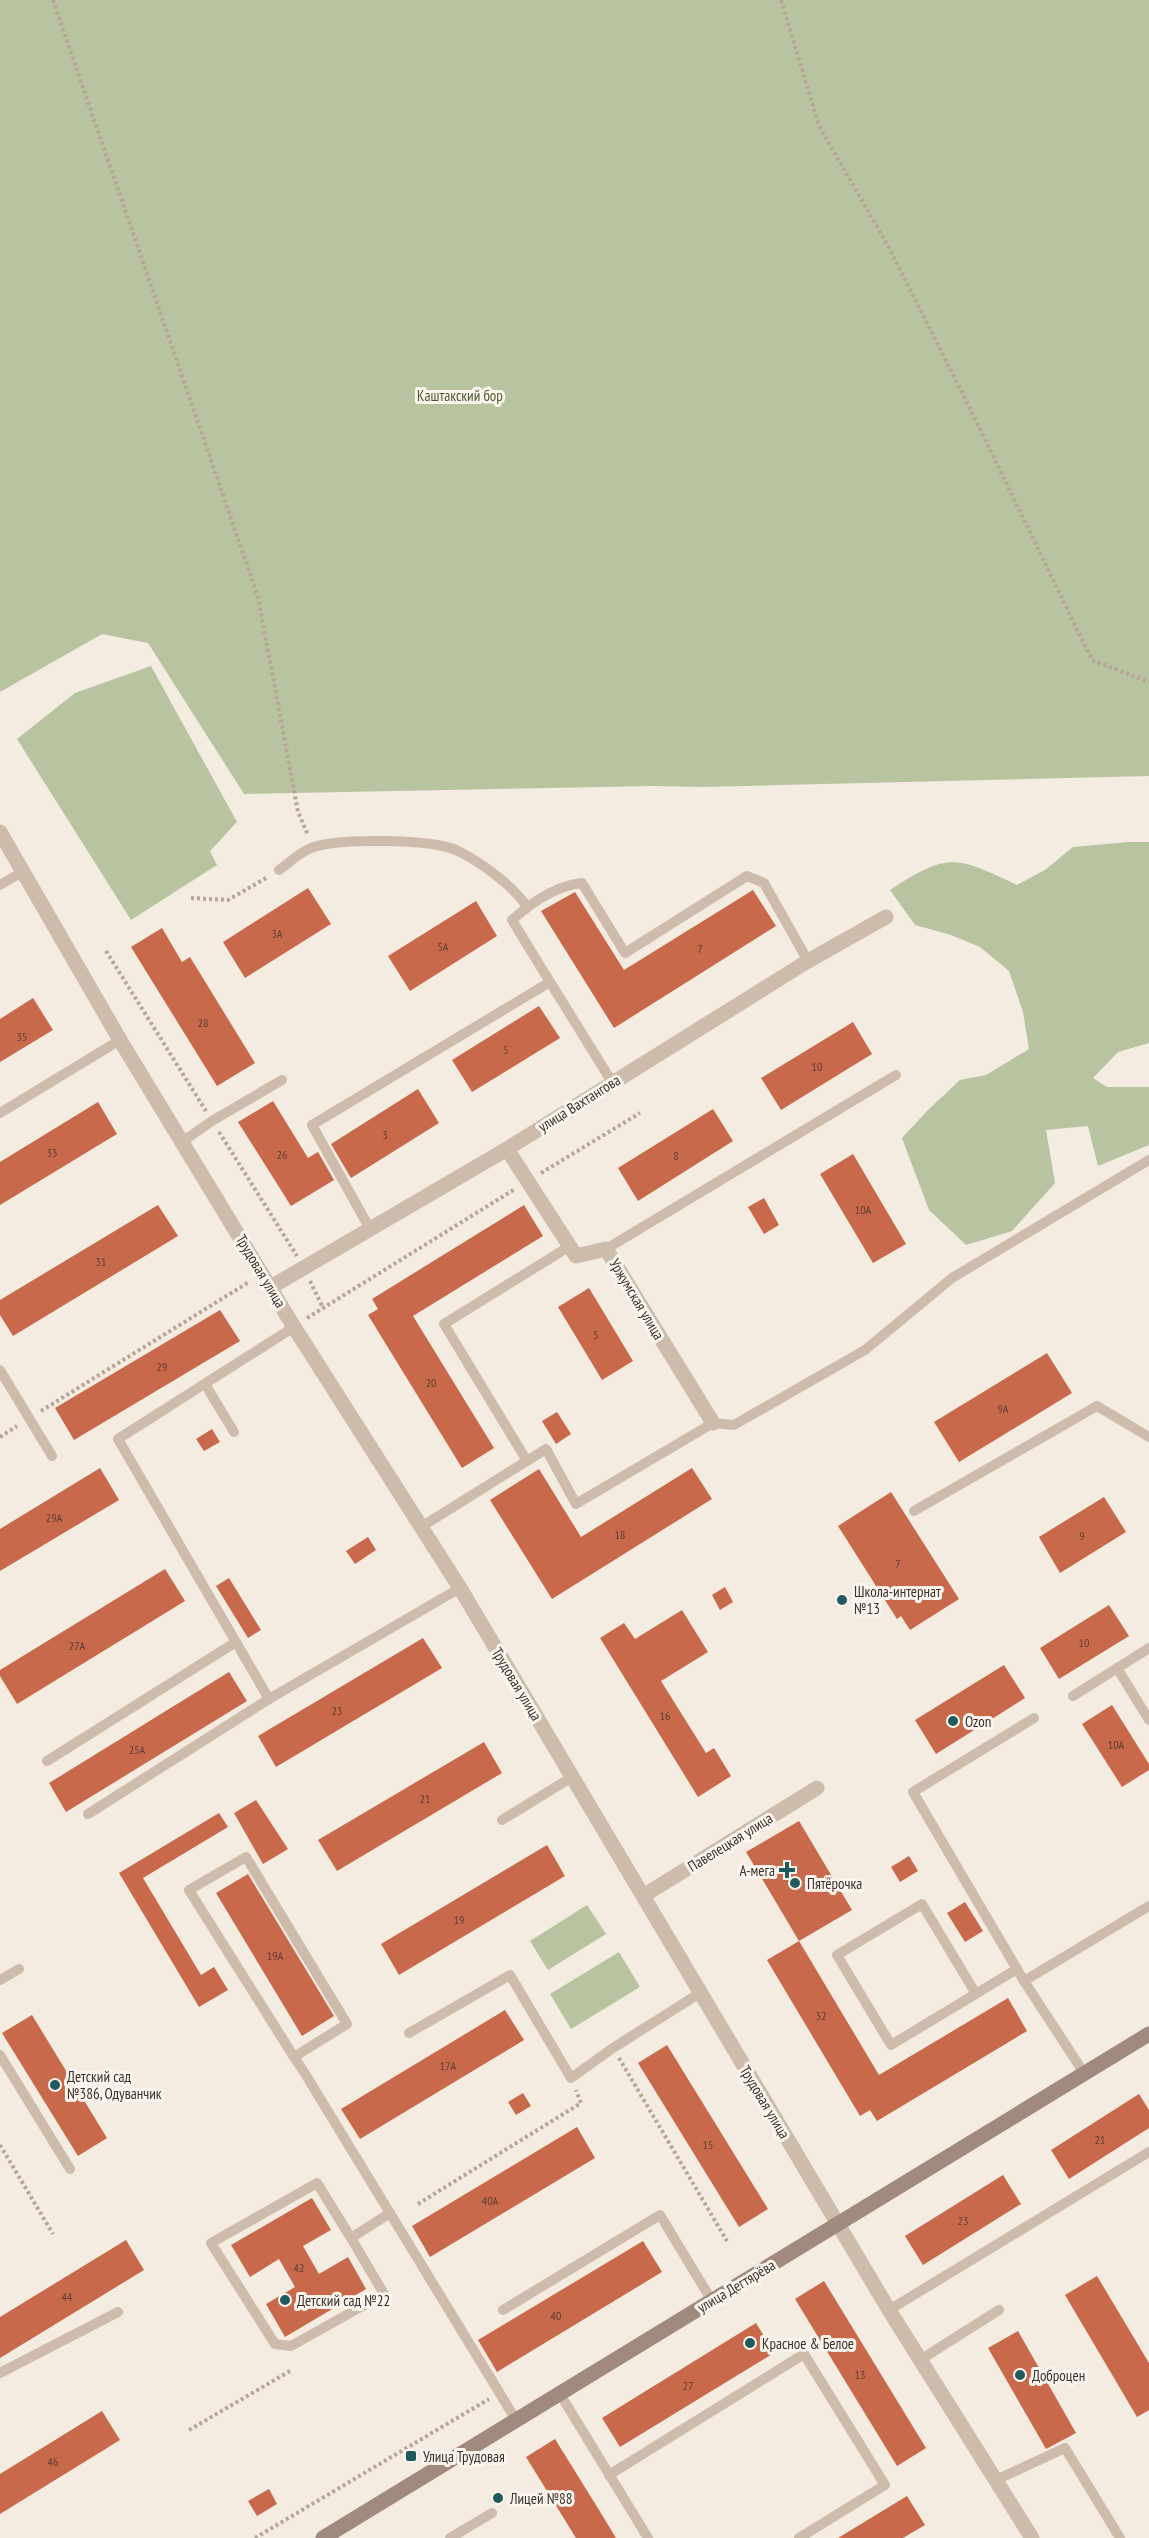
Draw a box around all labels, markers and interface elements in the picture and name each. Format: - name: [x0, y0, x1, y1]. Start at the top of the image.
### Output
- park label: Каштакский бор: [417, 386, 503, 405]
- house number: 3А: [271, 926, 283, 941]
- house number: 5А: [437, 939, 449, 954]
- house number: 7: [697, 941, 703, 956]
- house number: 28: [198, 1015, 208, 1030]
- house number: 35: [17, 1029, 27, 1044]
- house number: 5: [503, 1042, 509, 1057]
- house number: 10: [812, 1059, 822, 1074]
- street label: улица Вахтангова: [534, 1070, 624, 1136]
- house number: 3: [382, 1127, 388, 1142]
- house number: 33: [47, 1145, 57, 1160]
- house number: 26: [277, 1147, 287, 1162]
- house number: 8: [673, 1148, 679, 1163]
- house number: 10А: [855, 1202, 872, 1217]
- street label: Трудовая улица: [232, 1231, 290, 1311]
- house number: 31: [96, 1254, 106, 1269]
- street label: Уржумская улица: [605, 1255, 669, 1343]
- house number: 5: [593, 1327, 599, 1342]
- house number: 29: [157, 1359, 167, 1374]
- house number: 20: [426, 1375, 436, 1390]
- house number: 9А: [997, 1401, 1009, 1416]
- house number: 29А: [46, 1510, 63, 1525]
- house number: 18: [615, 1527, 625, 1542]
- house number: 9: [1079, 1528, 1085, 1543]
- house number: 7: [895, 1556, 901, 1571]
- place label: Школа-интернат №13: [854, 1582, 941, 1618]
- marker: Школа-интернат №13: [835, 1593, 849, 1607]
- house number: 10: [1079, 1635, 1089, 1650]
- house number: 27А: [69, 1638, 86, 1653]
- street label: Трудовая улица: [488, 1644, 546, 1724]
- house number: 23: [332, 1703, 342, 1718]
- house number: 16: [660, 1708, 670, 1723]
- place label: Ozon: [965, 1712, 991, 1731]
- marker: Ozon: [946, 1714, 960, 1728]
- house number: 10А: [1108, 1737, 1125, 1752]
- house number: 25А: [129, 1742, 146, 1757]
- house number: 21: [420, 1791, 430, 1806]
- street label: Павелецкая улица: [684, 1808, 776, 1876]
- place label: А-мега: [740, 1861, 775, 1880]
- marker: А-мега: [780, 1863, 794, 1877]
- place label: Пятёрочка: [807, 1874, 862, 1893]
- marker: Пятёрочка: [788, 1876, 802, 1890]
- house number: 19: [454, 1912, 464, 1927]
- house number: 19А: [267, 1948, 284, 1963]
- house number: 32: [816, 2008, 826, 2023]
- house number: 17А: [440, 2058, 457, 2073]
- street label: Трудовая улица: [736, 2062, 794, 2142]
- place label: Детский сад №386, Одуванчик: [67, 2067, 162, 2103]
- marker: Детский сад №386, Одуванчик: [48, 2078, 62, 2092]
- house number: 21: [1095, 2132, 1105, 2147]
- house number: 15: [703, 2137, 713, 2152]
- house number: 40А: [482, 2193, 499, 2208]
- house number: 23: [958, 2213, 968, 2228]
- street label: улица Дегтярёва: [693, 2255, 779, 2317]
- house number: 42: [294, 2260, 304, 2275]
- house number: 44: [62, 2289, 73, 2304]
- place label: Детский сад №22: [297, 2291, 390, 2310]
- marker: Детский сад №22: [278, 2293, 292, 2307]
- house number: 40: [551, 2308, 561, 2323]
- place label: Красное & Белое: [762, 2334, 854, 2353]
- marker: Красное & Белое: [743, 2336, 757, 2350]
- place label: Доброцен: [1032, 2366, 1085, 2385]
- house number: 13: [855, 2367, 865, 2382]
- marker: Доброцен: [1013, 2368, 1027, 2382]
- house number: 27: [683, 2378, 693, 2393]
- place label: Улица Трудовая: [423, 2447, 505, 2466]
- marker: Улица Трудовая: [404, 2449, 418, 2463]
- house number: 46: [48, 2454, 58, 2469]
- place label: Лицей №88: [509, 2489, 573, 2508]
- marker: Лицей №88: [491, 2491, 505, 2505]

